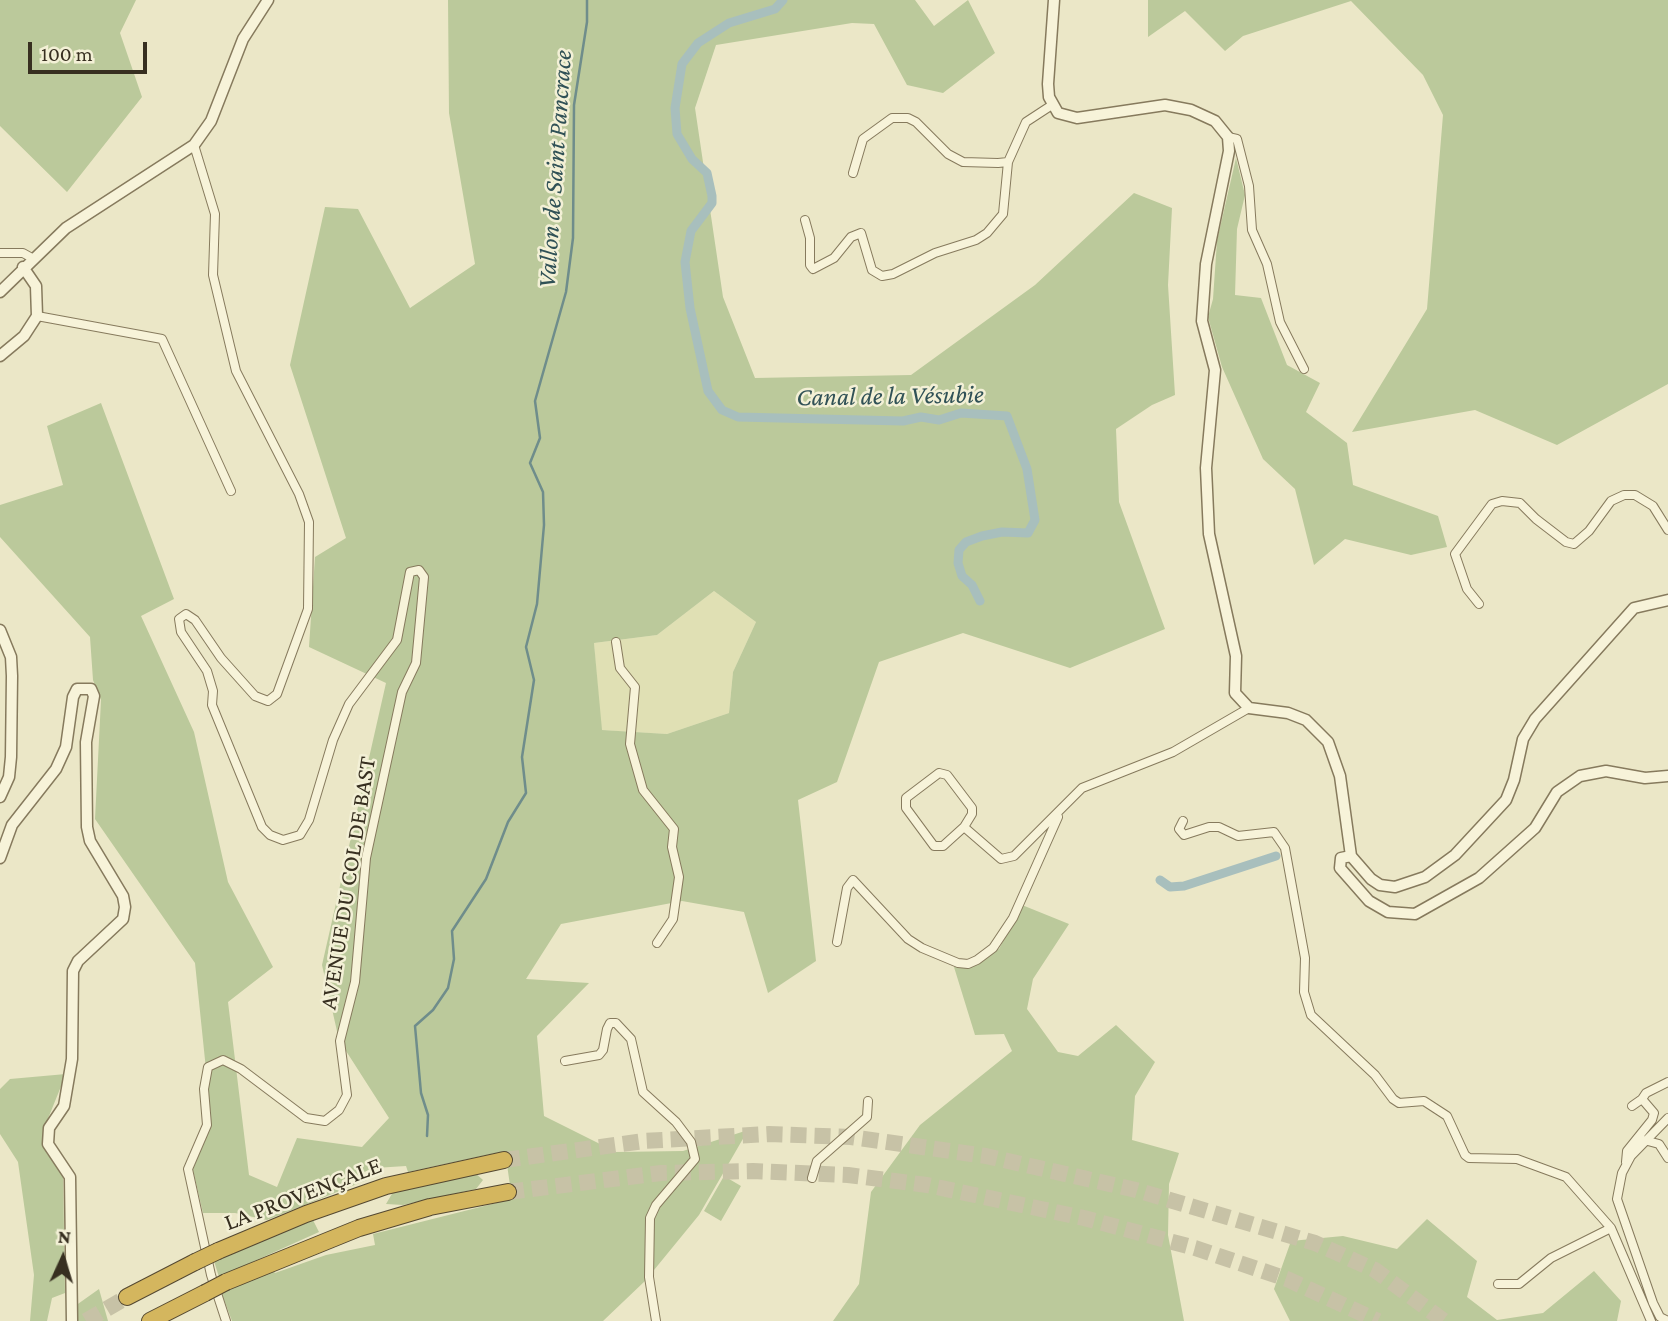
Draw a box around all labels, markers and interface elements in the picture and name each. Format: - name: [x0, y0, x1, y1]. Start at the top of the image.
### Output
- scale bar: [32, 28, 150, 72]
- text: 100 m: [41, 42, 93, 66]
- water label: Vallon de Saint Pancrace: [531, 49, 579, 289]
- water label: Canal de la Vésubie: [796, 379, 984, 413]
- street label: AVENUE DU COL DE BAST: [314, 754, 382, 1012]
- street label: LA PROVENÇALE: [220, 1151, 386, 1237]
- north arrow: [28, 1223, 98, 1293]
- text: N: [57, 1226, 72, 1247]

